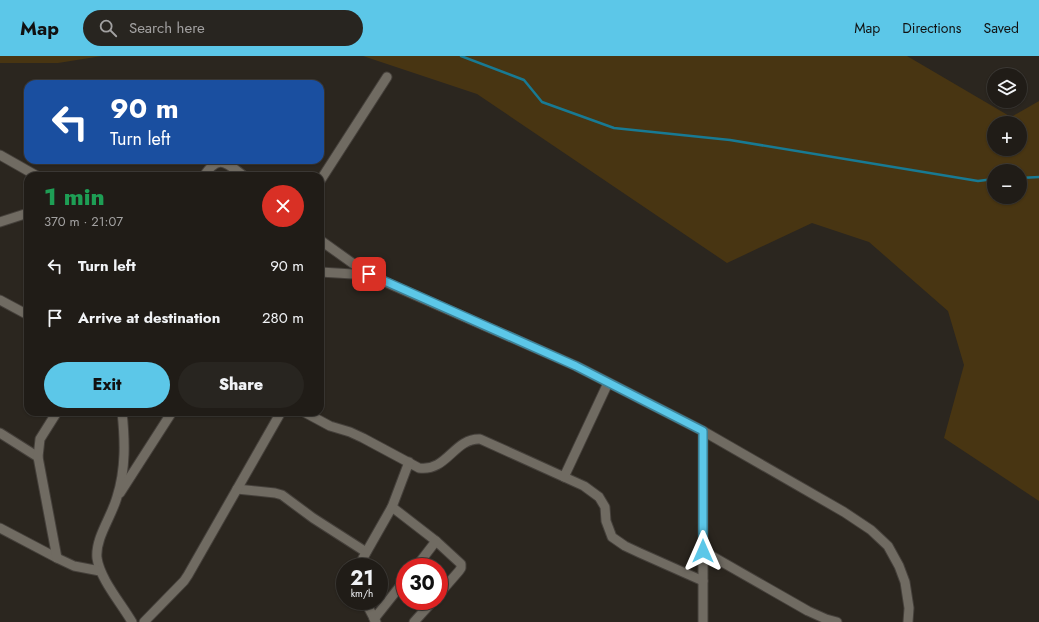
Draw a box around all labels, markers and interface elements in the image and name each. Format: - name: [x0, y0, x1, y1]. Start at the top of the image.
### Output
- search box: [83, 10, 363, 46]
- text: Map: [20, 15, 59, 42]
- icon: search: [97, 17, 119, 39]
- text: Search here: [129, 17, 205, 39]
- text: Map: [854, 18, 880, 38]
- text: Directions: [902, 18, 962, 38]
- text: Saved: [984, 18, 1019, 38]
- map controls: [987, 68, 1027, 204]
- button: layers: [987, 68, 1027, 108]
- text: 90 m: [110, 88, 179, 129]
- icon: left: [44, 96, 96, 148]
- button: +: [987, 116, 1027, 156]
- text: Turn left: [110, 126, 170, 152]
- button: −: [987, 164, 1027, 204]
- text: 1 min: [44, 179, 105, 214]
- button: close: [262, 185, 304, 227]
- text: 370 m · 21:07: [44, 212, 123, 231]
- icon: left: [44, 255, 66, 277]
- text: Turn left: [78, 255, 136, 277]
- text: 90 m: [270, 255, 304, 277]
- pin: [352, 257, 386, 291]
- icon: arrive: [358, 263, 380, 285]
- icon: arrive: [44, 307, 66, 329]
- text: Arrive at destination: [78, 307, 220, 329]
- text: 280 m: [262, 307, 304, 329]
- button: Exit: [44, 362, 170, 408]
- button: Share: [178, 362, 304, 408]
- position arrow: [682, 530, 724, 572]
- speed limit sign: 30: [396, 558, 448, 610]
- text: 21: [350, 564, 374, 593]
- text: km/h: [351, 586, 373, 601]

